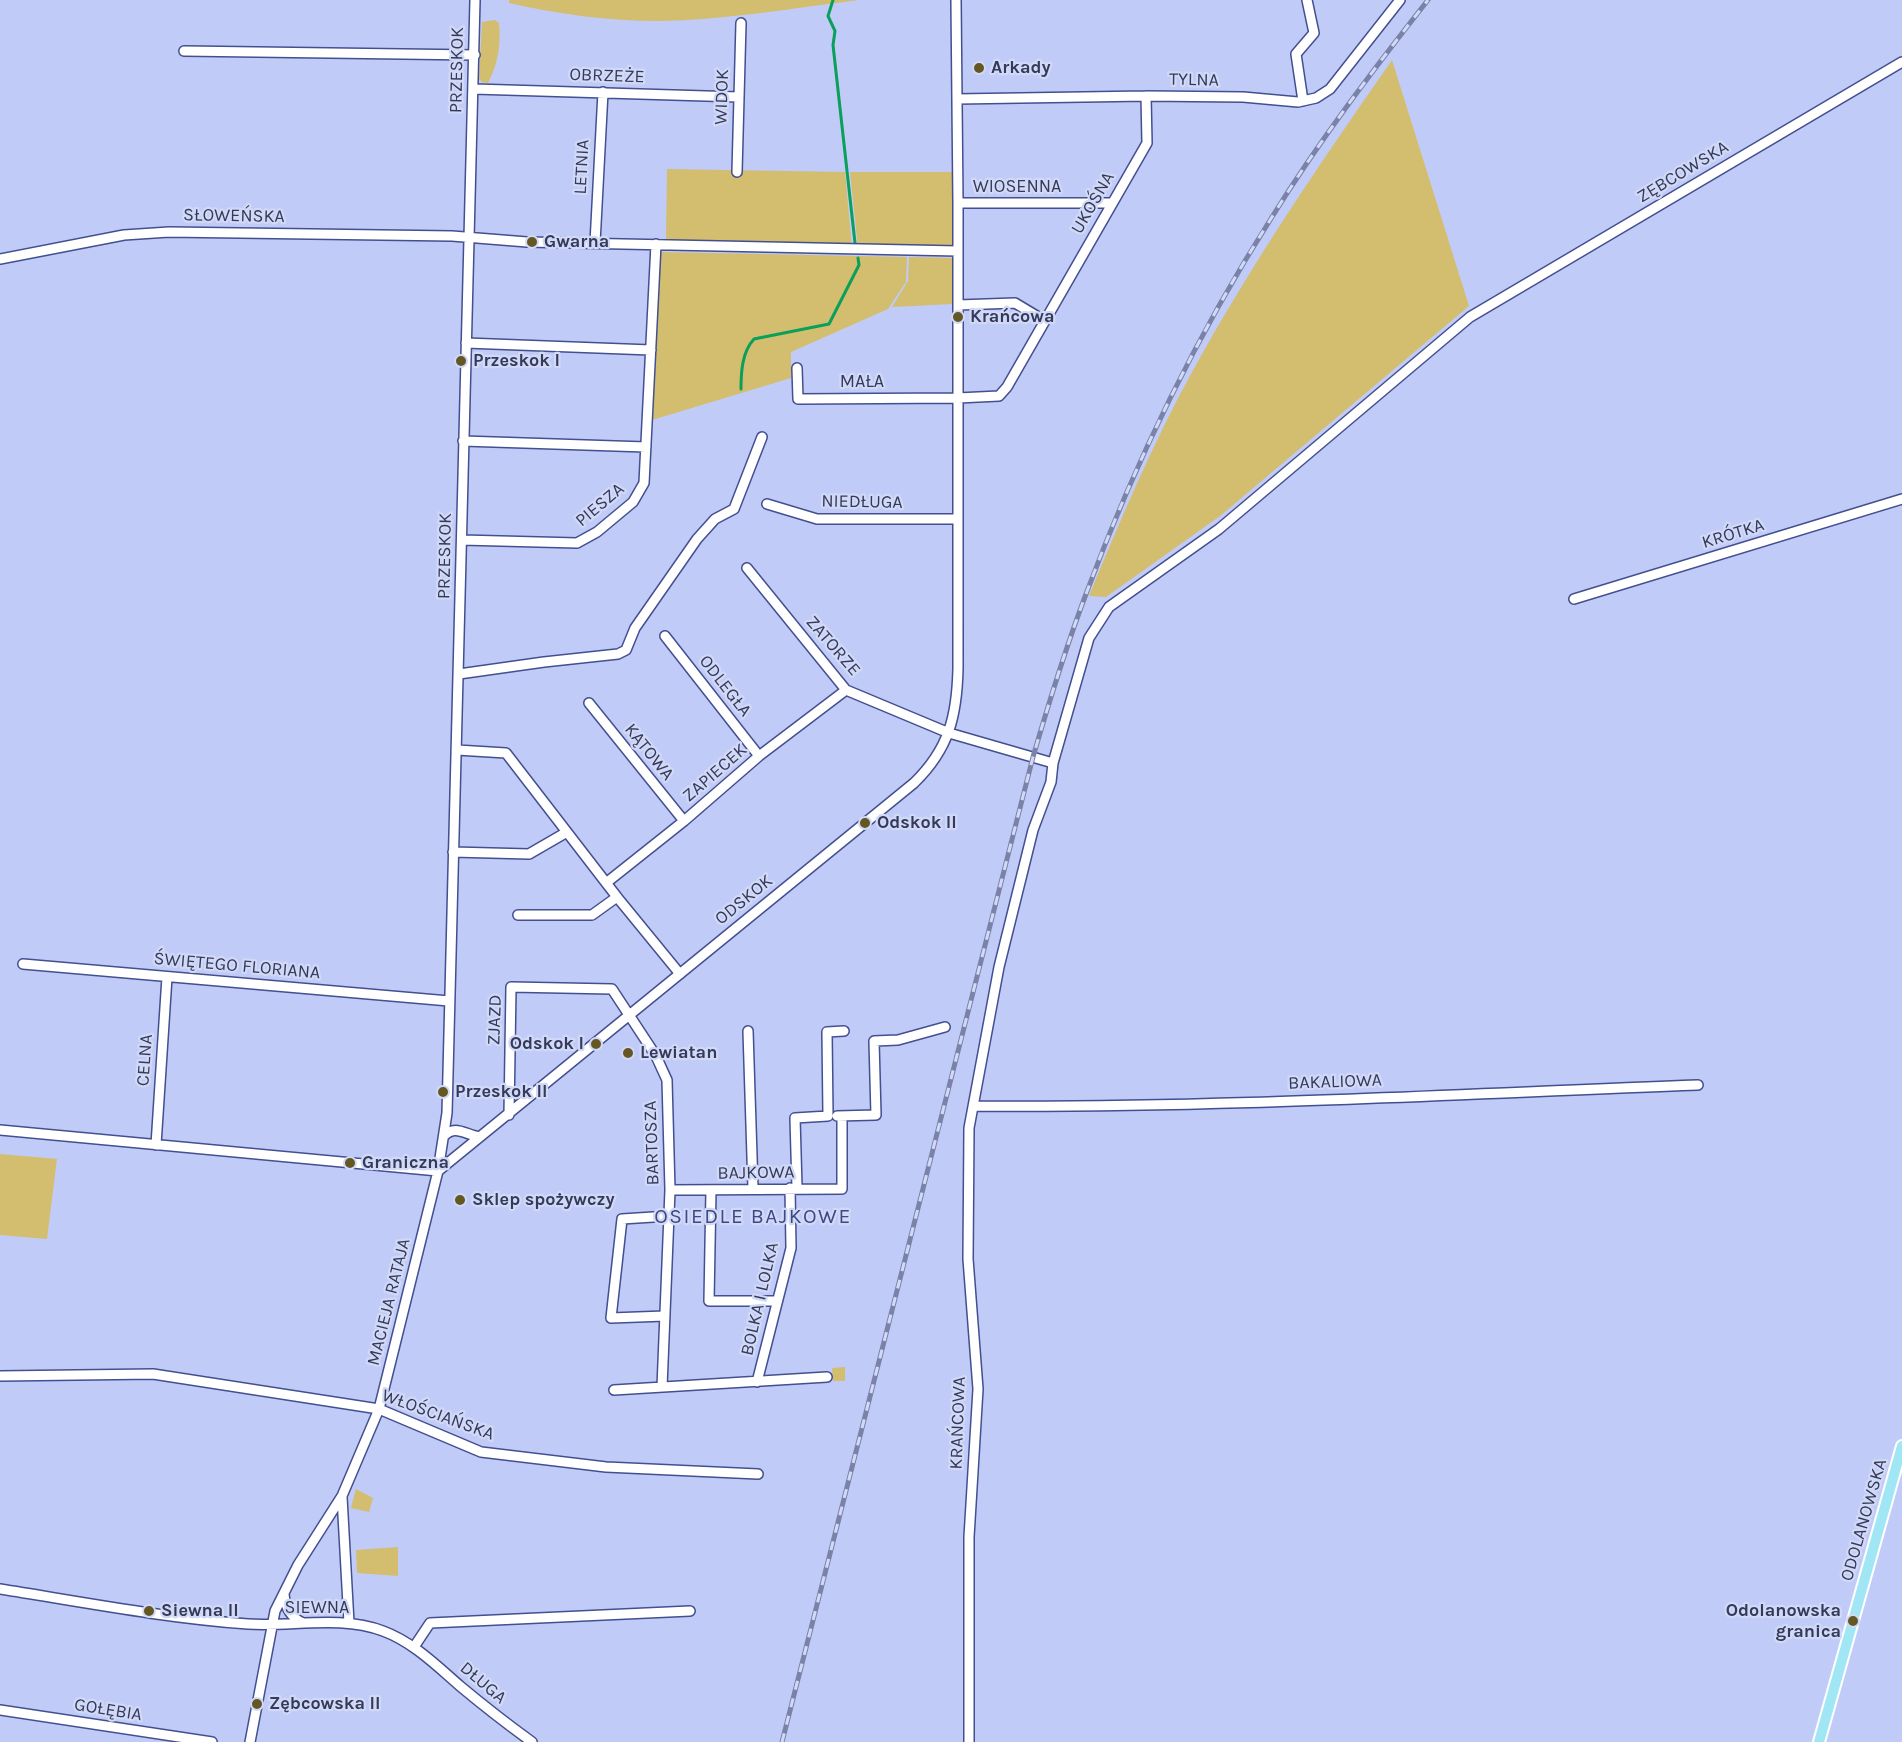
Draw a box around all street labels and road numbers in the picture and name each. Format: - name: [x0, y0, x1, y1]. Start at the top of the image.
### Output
- street label: PRZESKOK: [445, 27, 469, 113]
- street label: OBRZEŻE: [569, 64, 645, 88]
- street label: WIDOK: [710, 69, 734, 125]
- street label: TYLNA: [1169, 69, 1219, 91]
- street label: ZĘBCOWSKA: [1633, 136, 1733, 208]
- street label: LETNIA: [570, 139, 594, 195]
- street label: UKOŚNA: [1067, 168, 1119, 238]
- street label: WIOSENNA: [973, 176, 1061, 198]
- street label: SŁOWEŃSKA: [183, 204, 285, 228]
- street label: MAŁA: [840, 371, 884, 393]
- street label: PIESZA: [571, 478, 629, 532]
- street label: NIEDŁUGA: [821, 490, 903, 514]
- street label: PRZESKOK: [433, 513, 457, 599]
- street label: KRÓTKA: [1699, 514, 1767, 554]
- street label: ZATORZE: [801, 611, 865, 681]
- street label: ODLEGŁA: [694, 651, 756, 721]
- street label: KĄTOWA: [620, 719, 678, 785]
- street label: ZAPIECEK: [678, 739, 752, 807]
- street label: ODSKOK: [711, 870, 777, 930]
- street label: ŚWIĘTEGO FLORIANA: [153, 948, 321, 984]
- street label: ZJAZD: [483, 994, 507, 1046]
- street label: CELNA: [132, 1033, 158, 1087]
- street label: BAKALIOWA: [1288, 1070, 1382, 1094]
- street label: BARTOSZA: [640, 1100, 664, 1186]
- street label: BAJKOWA: [717, 1162, 795, 1184]
- street label: MACIEJA RATAJA: [363, 1236, 415, 1368]
- street label: BOLKA I LOLKA: [736, 1240, 784, 1358]
- street label: KRAŃCOWA: [946, 1376, 970, 1470]
- street label: WŁOŚCIAŃSKA: [379, 1385, 497, 1445]
- street label: ODOLANOWSKA: [1836, 1456, 1892, 1584]
- street label: SIEWNA: [285, 1597, 349, 1619]
- street label: DŁUGA: [455, 1657, 511, 1709]
- street label: GOŁĘBIA: [73, 1694, 143, 1726]

